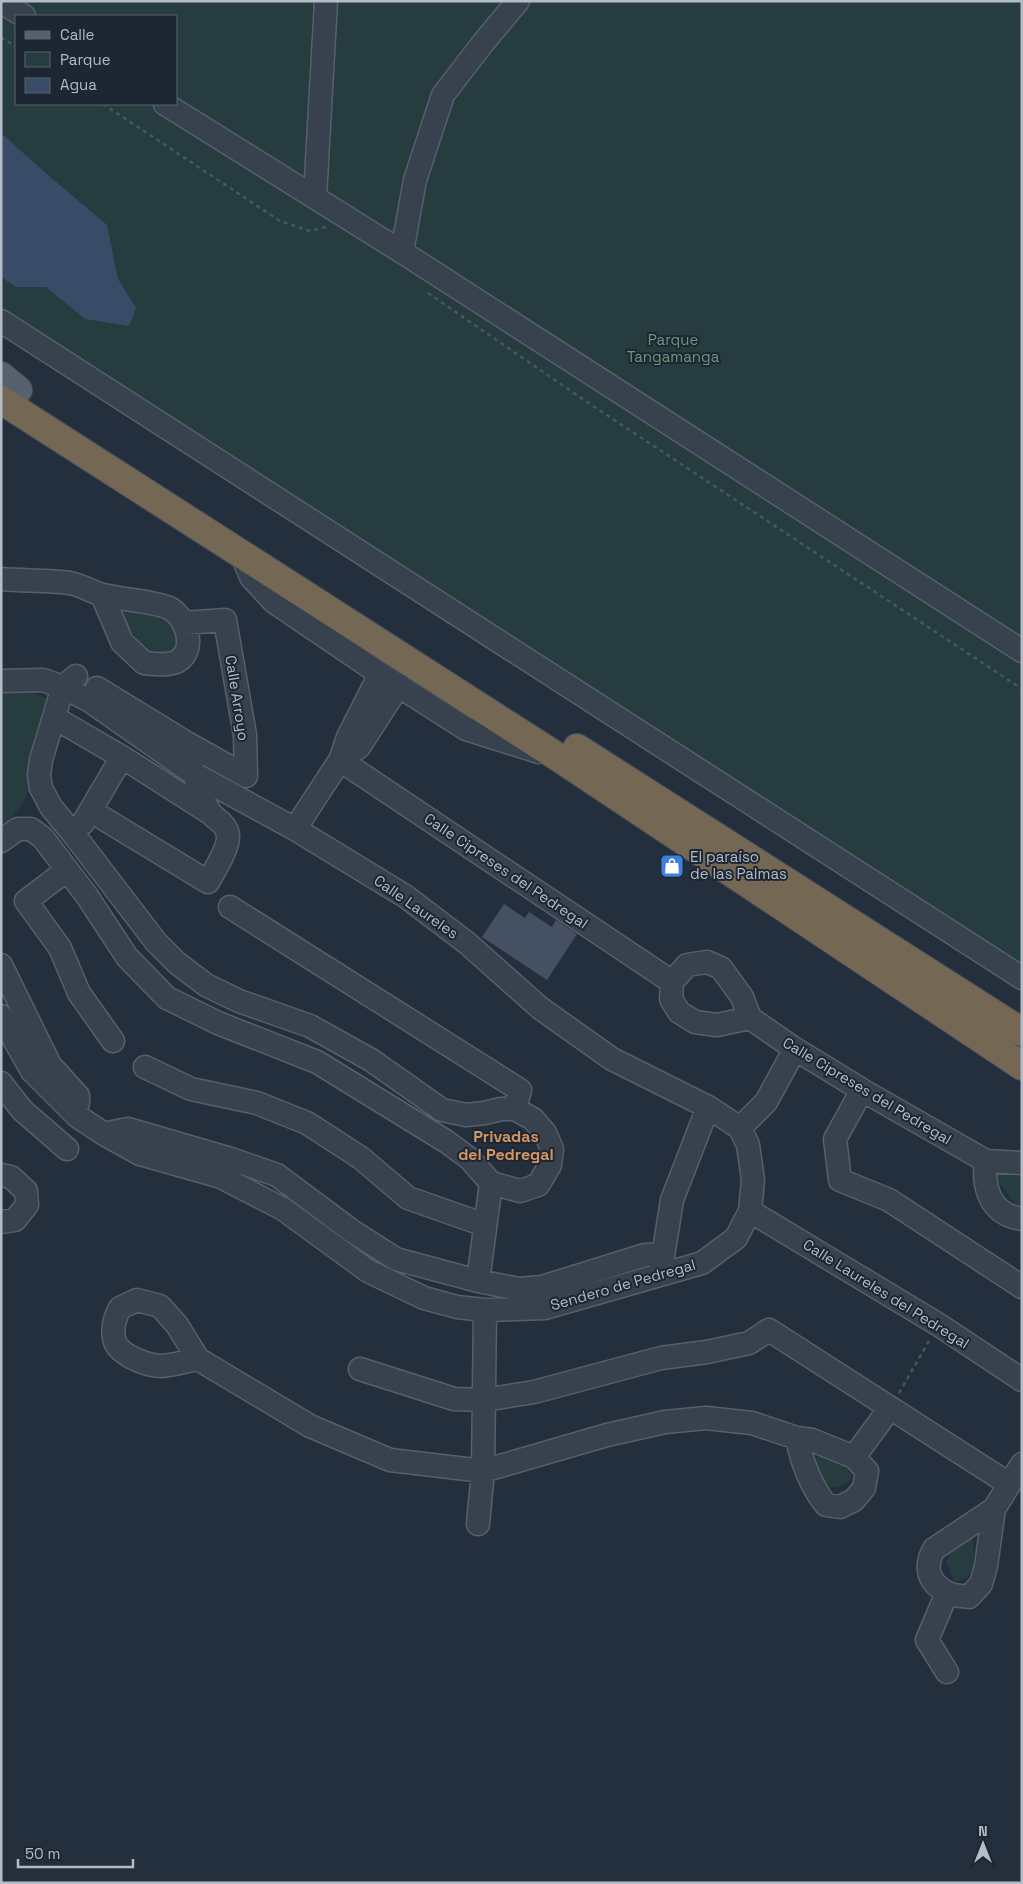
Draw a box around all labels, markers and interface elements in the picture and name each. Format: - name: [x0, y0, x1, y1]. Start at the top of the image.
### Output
- legend: [15, 15, 178, 105]
- text: Calle: [60, 25, 95, 44]
- text: Parque: [60, 50, 111, 69]
- text: Agua: [60, 75, 97, 94]
- park label: Parque Tangamanga: [627, 330, 720, 366]
- street label: Calle Arroyo: [221, 654, 254, 742]
- street label: Calle Cipreses del Pedregal: [421, 809, 592, 933]
- place label: El paraíso de las Palmas: [690, 847, 787, 883]
- shop icon: El paraíso de las Palmas: [659, 853, 685, 879]
- street label: Calle Laureles: [370, 870, 462, 943]
- street label: Calle Cipreses del Pedregal: [779, 1033, 955, 1149]
- district label: Privadas del Pedregal: [458, 1126, 554, 1165]
- street label: Calle Laureles del Pedregal: [800, 1235, 973, 1353]
- street label: Sendero de Pedregal: [548, 1255, 698, 1314]
- north arrow: [958, 1819, 1008, 1869]
- text: N: [978, 1822, 988, 1840]
- scale bar: [18, 1836, 132, 1868]
- text: 50 m: [25, 1844, 60, 1863]

